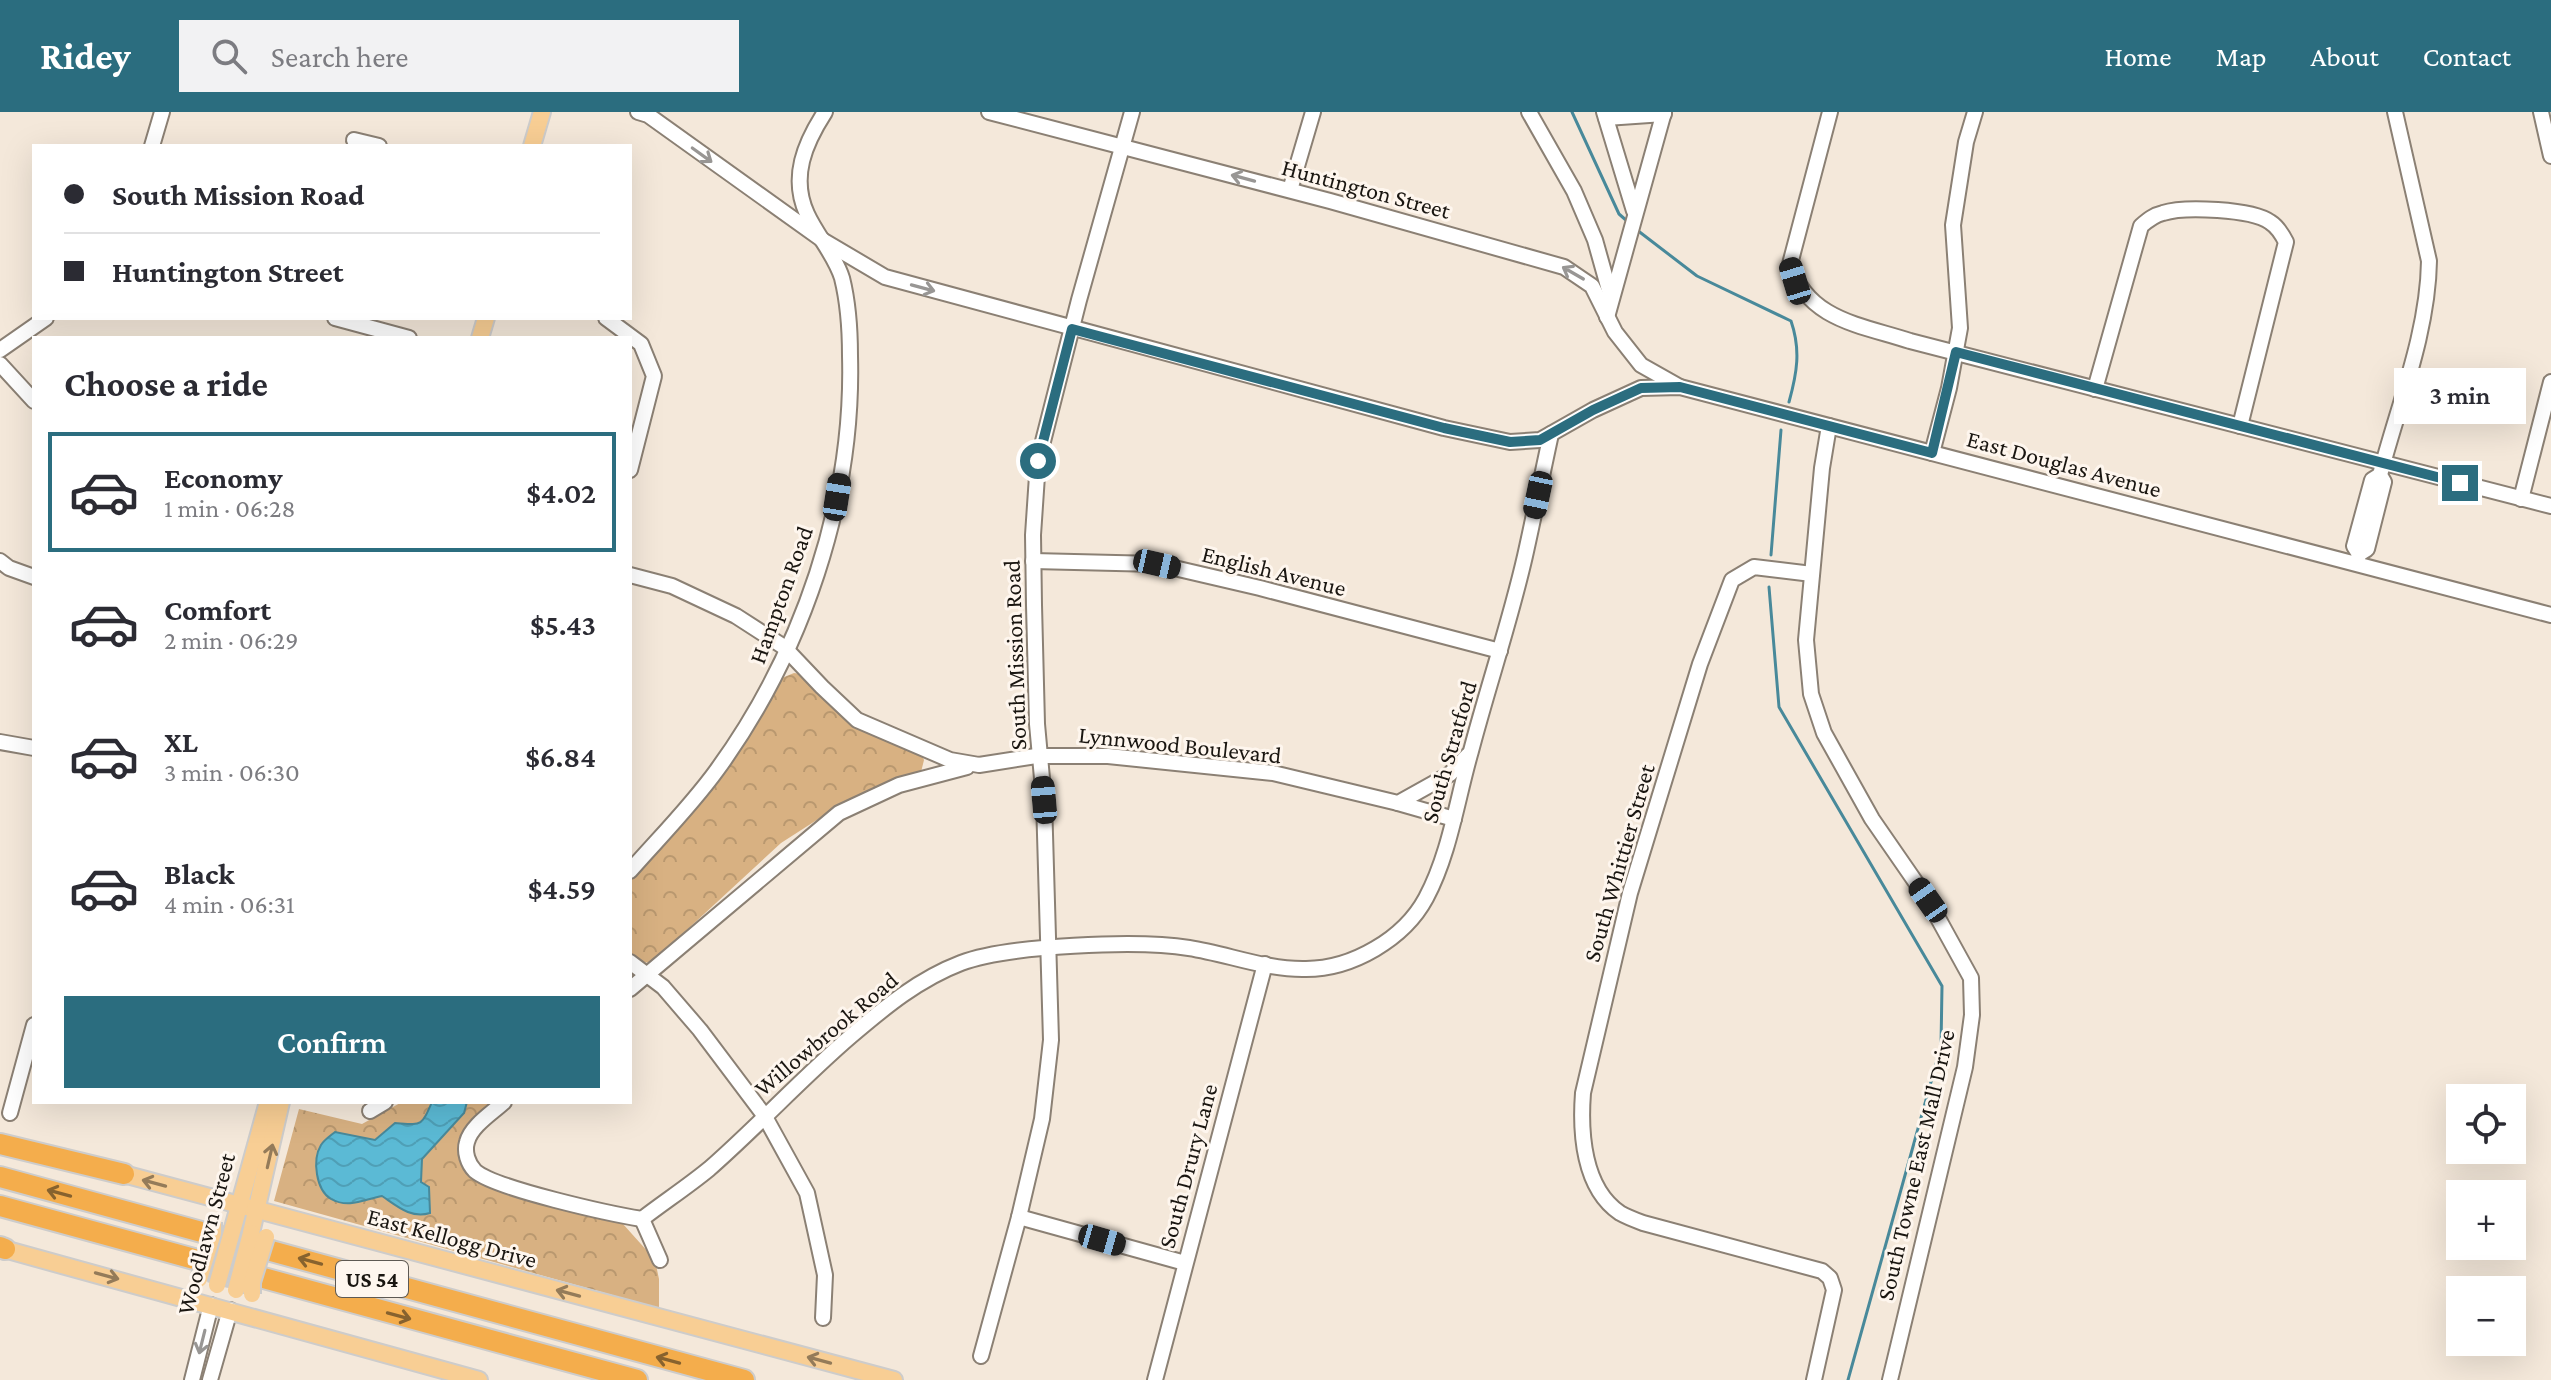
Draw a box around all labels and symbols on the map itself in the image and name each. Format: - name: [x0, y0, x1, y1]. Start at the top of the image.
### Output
- one-way arrow: [691, 146, 712, 163]
- street label: Huntington Street: [1279, 153, 1454, 224]
- one-way arrow: [1230, 169, 1256, 184]
- car: [1777, 255, 1813, 307]
- one-way arrow: [1562, 265, 1585, 281]
- one-way arrow: [910, 281, 936, 296]
- callout: 3 min: [2394, 367, 2526, 423]
- street label: East Douglas Avenue: [1964, 425, 2164, 502]
- route start: [1020, 443, 1056, 479]
- route end: [2442, 465, 2478, 501]
- car: [1521, 469, 1555, 521]
- car: [821, 471, 853, 523]
- street label: Hampton Road: [743, 522, 818, 667]
- street label: English Avenue: [1199, 540, 1349, 601]
- car: [1131, 547, 1183, 581]
- street label: South Mission Road: [998, 559, 1031, 751]
- street label: South Stratford: [1415, 677, 1482, 826]
- street label: Lynnwood Boulevard: [1077, 720, 1283, 769]
- street label: South Whittier Street: [1577, 760, 1660, 965]
- car: [1030, 775, 1058, 825]
- car: [1904, 873, 1952, 927]
- street label: Willowbrook Road: [749, 966, 903, 1101]
- street label: South Towne East Mall Drive: [1871, 1027, 1960, 1303]
- street label: South Drury Lane: [1153, 1081, 1222, 1251]
- one-way arrow: [263, 1144, 278, 1170]
- street label: Woodlawn Street: [171, 1149, 240, 1318]
- one-way arrow: [142, 1174, 168, 1189]
- one-way arrow: [46, 1184, 72, 1199]
- street label: East Kellogg Drive: [364, 1202, 540, 1273]
- car: [1076, 1222, 1128, 1258]
- one-way arrow: [297, 1253, 323, 1268]
- road number: US 54: [336, 1261, 408, 1297]
- one-way arrow: [94, 1270, 120, 1285]
- one-way arrow: [555, 1285, 581, 1300]
- one-way arrow: [386, 1310, 412, 1325]
- one-way arrow: [193, 1329, 208, 1355]
- one-way arrow: [656, 1352, 682, 1367]
- one-way arrow: [807, 1352, 833, 1367]

